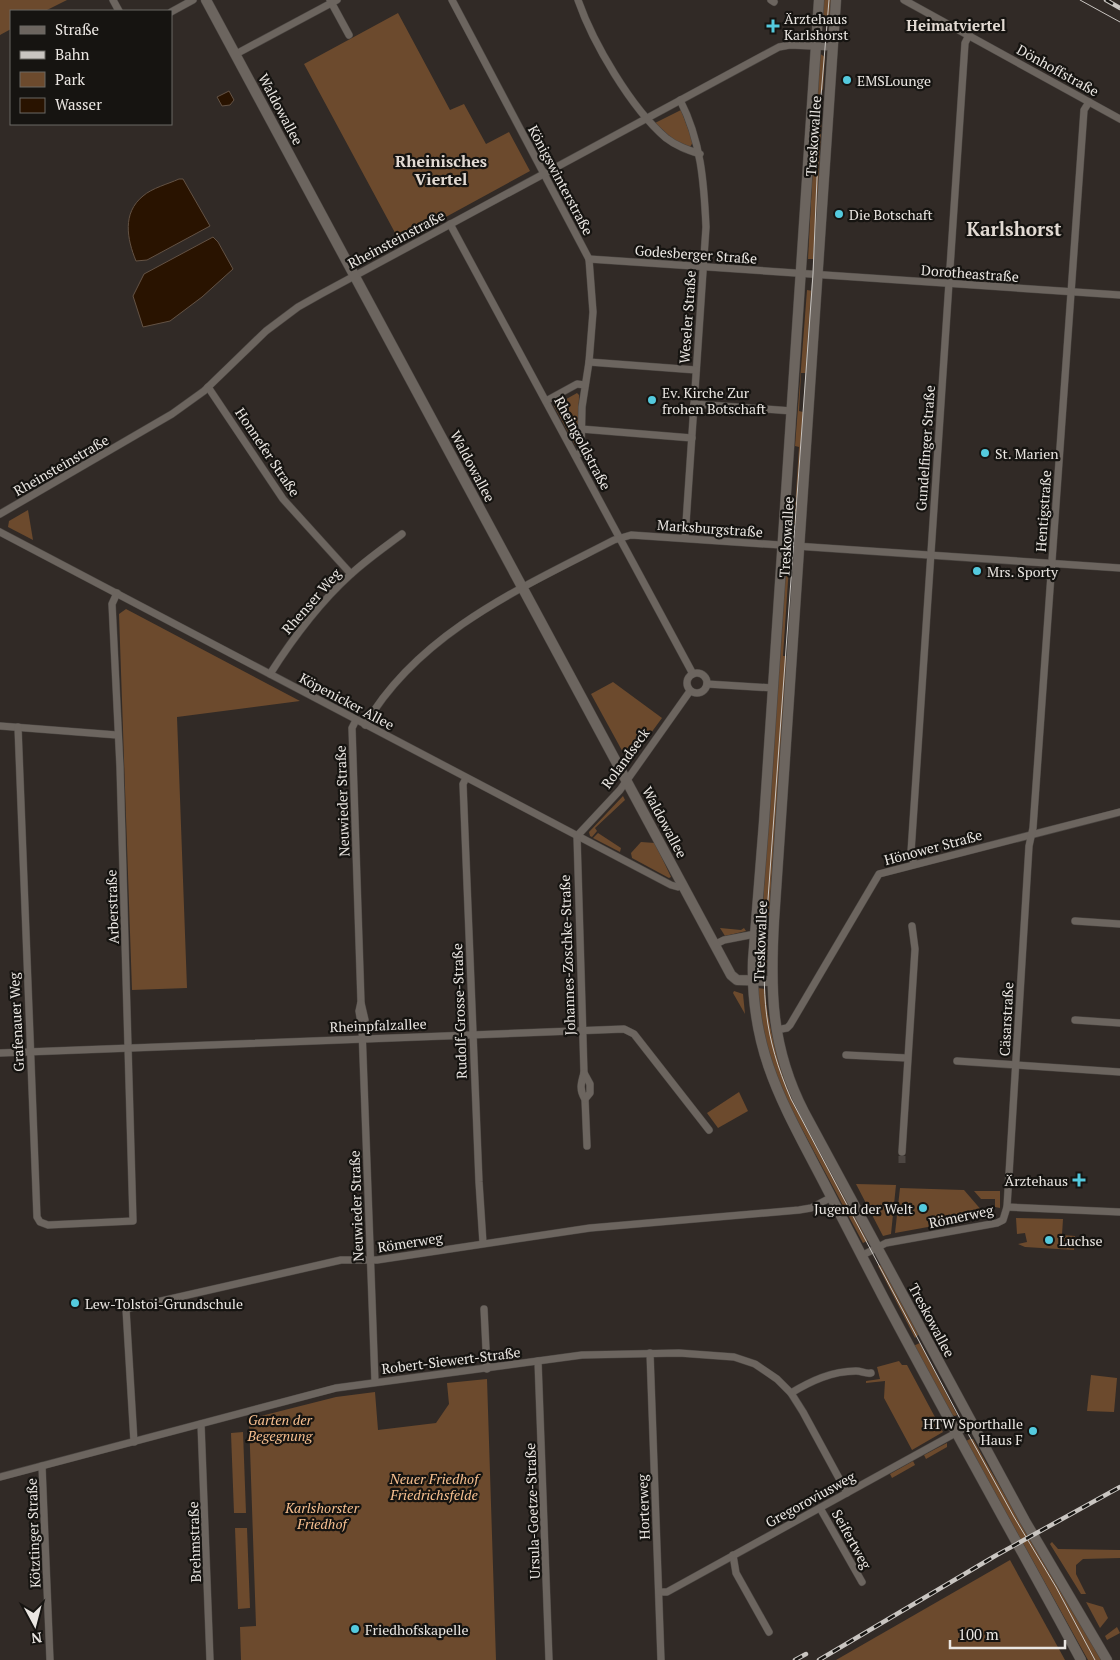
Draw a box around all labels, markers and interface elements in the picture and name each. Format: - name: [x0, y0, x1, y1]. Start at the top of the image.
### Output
- place label: Ärztehaus Karlshorst: [784, 9, 849, 44]
- legend: [10, 10, 172, 125]
- district label: Heimatviertel: [906, 15, 1006, 35]
- text: Straße: [55, 19, 99, 39]
- marker: Ärztehaus Karlshorst: [766, 19, 780, 33]
- street label: Dönhoffstraße: [1014, 40, 1102, 100]
- text: Bahn: [55, 44, 90, 64]
- text: Park: [55, 69, 85, 89]
- street label: Waldowallee: [254, 70, 308, 148]
- place label: EMSLounge: [857, 71, 931, 90]
- marker: EMSLounge: [841, 74, 853, 86]
- text: Wasser: [55, 94, 102, 114]
- street label: Treskowallee: [801, 95, 825, 177]
- street label: Königswinterstraße: [524, 122, 598, 238]
- district label: Rheinisches Viertel: [395, 150, 487, 190]
- street label: Rheinsteinstraße: [344, 205, 448, 273]
- place label: Die Botschaft: [849, 205, 933, 224]
- marker: Die Botschaft: [833, 208, 845, 220]
- district label: Karlshorst: [967, 216, 1062, 241]
- street label: Godesberger Straße: [634, 240, 758, 268]
- street label: Dorotheastraße: [921, 260, 1019, 286]
- street label: Weseler Straße: [674, 270, 700, 364]
- place label: Ev. Kirche Zur frohen Botschaft: [662, 383, 767, 418]
- street label: Gundelfinger Straße: [911, 384, 939, 512]
- street label: Rheingoldstraße: [550, 393, 616, 493]
- marker: Ev. Kirche Zur frohen Botschaft: [646, 394, 658, 406]
- street label: Honnefer Straße: [231, 404, 305, 500]
- street label: Waldowallee: [446, 427, 500, 505]
- street label: Rheinsteinstraße: [10, 430, 112, 500]
- place label: St. Marien: [995, 444, 1059, 463]
- marker: St. Marien: [979, 447, 991, 459]
- street label: Hentigstraße: [1031, 469, 1055, 553]
- street label: Treskowallee: [774, 496, 798, 578]
- street label: Marksburgstraße: [656, 515, 764, 541]
- place label: Mrs. Sporty: [987, 562, 1059, 581]
- street label: Rhenser Weg: [277, 564, 345, 638]
- marker: Mrs. Sporty: [971, 565, 983, 577]
- street label: Köpenicker Allee: [296, 668, 398, 734]
- street label: Rolandseck: [597, 723, 654, 792]
- street label: Neuwieder Straße: [331, 745, 353, 857]
- street label: Waldowallee: [638, 783, 692, 861]
- street label: Hönower Straße: [882, 825, 984, 869]
- street label: Arberstraße: [101, 869, 123, 945]
- street label: Johannes-Zoschke-Straße: [555, 874, 579, 1036]
- street label: Treskowallee: [749, 900, 771, 982]
- street label: Rudolf-Grosse-Straße: [447, 943, 471, 1079]
- street label: Grafenauer Weg: [4, 971, 28, 1072]
- street label: Cäsarstraße: [995, 981, 1017, 1057]
- street label: Rheinpfalzallee: [329, 1014, 427, 1036]
- street label: Neuwieder Straße: [345, 1150, 367, 1262]
- place label: Ärztehaus: [1005, 1171, 1068, 1190]
- marker: Ärztehaus: [1072, 1173, 1086, 1187]
- place label: Jugend der Welt: [814, 1199, 914, 1218]
- street label: Römerweg: [927, 1200, 996, 1232]
- marker: Jugend der Welt: [917, 1202, 929, 1214]
- street label: Römerweg: [376, 1227, 444, 1257]
- place label: Luchse: [1059, 1231, 1103, 1250]
- marker: Luchse: [1043, 1234, 1055, 1246]
- street label: Treskowallee: [905, 1280, 959, 1360]
- place label: Lew-Tolstoi-Grundschule: [85, 1294, 243, 1313]
- marker: Lew-Tolstoi-Grundschule: [69, 1297, 81, 1309]
- street label: Robert-Siewert-Straße: [380, 1342, 522, 1378]
- park label: Garten der Begegnung: [247, 1410, 314, 1445]
- place label: HTW Sporthalle Haus F: [923, 1414, 1023, 1449]
- marker: HTW Sporthalle Haus F: [1027, 1425, 1039, 1437]
- street label: Ursula-Goetze-Straße: [520, 1442, 544, 1580]
- street label: Gregoroviusweg: [762, 1466, 859, 1532]
- park label: Neuer Friedhof Friedrichsfelde: [389, 1469, 481, 1504]
- street label: Horterweg: [632, 1473, 654, 1540]
- street label: Kötztinger Straße: [22, 1478, 44, 1588]
- park label: Karlshorster Friedhof: [284, 1498, 359, 1533]
- street label: Brehmstraße: [183, 1501, 205, 1583]
- street label: Seifertweg: [828, 1506, 876, 1573]
- north arrow: [10, 1600, 60, 1650]
- scale bar: [950, 1618, 1065, 1650]
- place label: Friedhofskapelle: [365, 1620, 469, 1639]
- marker: Friedhofskapelle: [349, 1623, 361, 1635]
- text: 100 m: [958, 1624, 999, 1644]
- text: N: [30, 1628, 43, 1649]

